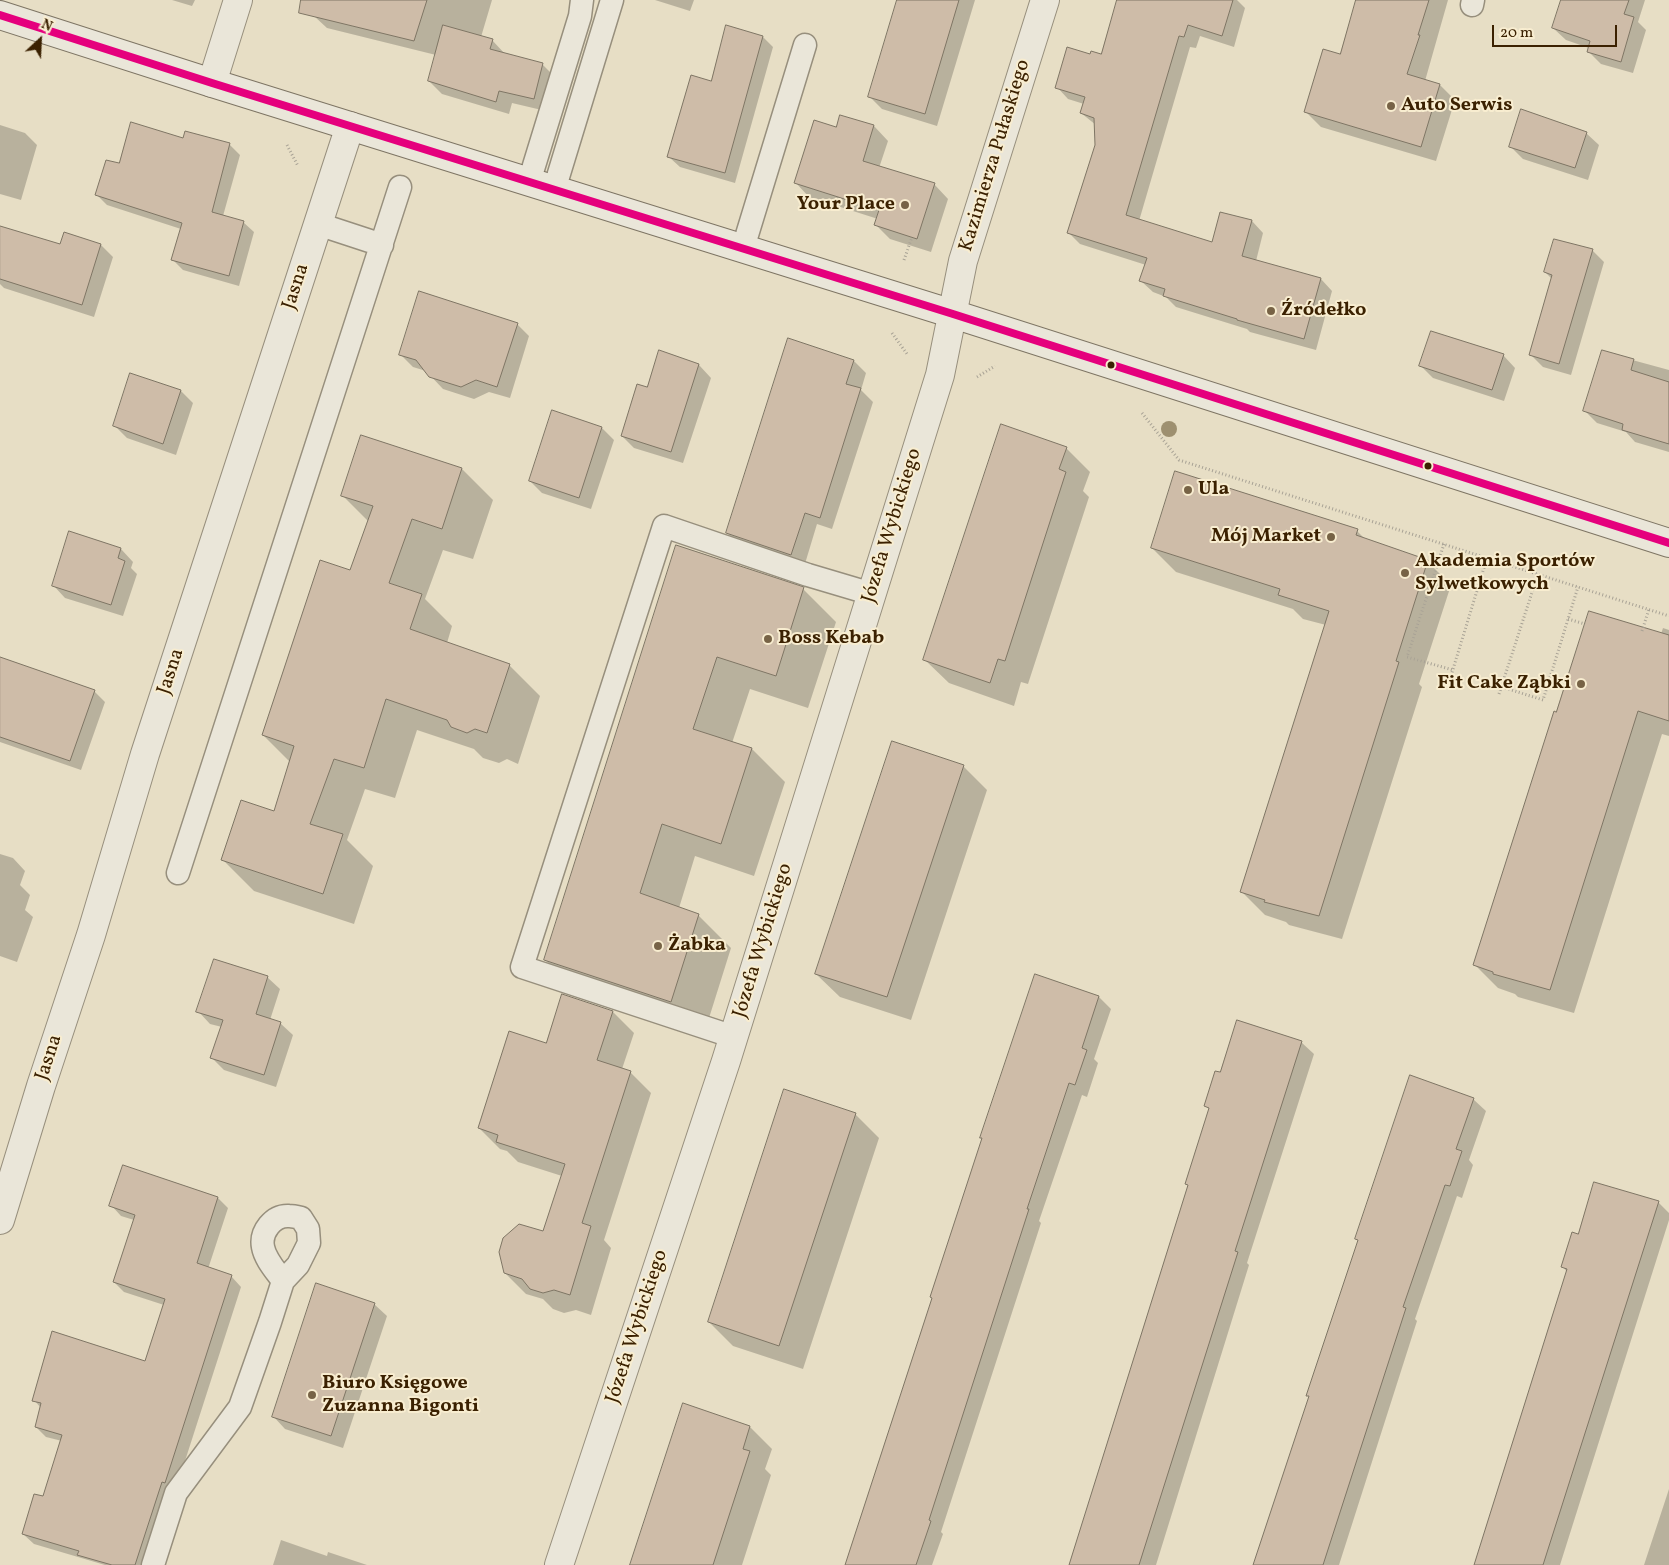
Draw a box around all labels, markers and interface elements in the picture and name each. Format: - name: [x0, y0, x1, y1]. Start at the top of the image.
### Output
- north arrow: [15, 15, 65, 65]
- text: N: [38, 15, 55, 37]
- scale bar: [1494, 15, 1619, 47]
- text: 20 m: [1500, 23, 1533, 44]
- street label: Kazimierza Pułaskiego: [955, 57, 1037, 255]
- place label: Auto Serwis: [1401, 94, 1513, 118]
- marker: Auto Serwis: [1385, 100, 1397, 112]
- place label: Your Place: [797, 193, 895, 217]
- marker: Your Place: [899, 199, 911, 211]
- street label: Jasna: [278, 261, 316, 313]
- place label: Źródełko: [1281, 299, 1367, 323]
- marker: Źródełko: [1265, 305, 1277, 317]
- unlabelled marker: [1106, 360, 1116, 370]
- street label: Józefa Wybickiego: [858, 446, 928, 606]
- unlabelled marker: [1423, 461, 1433, 471]
- place label: Ula: [1198, 478, 1229, 502]
- marker: Ula: [1182, 484, 1194, 496]
- place label: Mój Market: [1211, 525, 1321, 549]
- marker: Mój Market: [1325, 531, 1337, 543]
- place label: Akademia Sportów Sylwetkowych: [1415, 550, 1595, 597]
- marker: Akademia Sportów Sylwetkowych: [1399, 567, 1411, 579]
- place label: Boss Kebab: [778, 627, 884, 651]
- marker: Boss Kebab: [762, 633, 774, 645]
- street label: Jasna: [153, 646, 191, 698]
- place label: Fit Cake Ząbki: [1437, 672, 1571, 696]
- marker: Fit Cake Ząbki: [1575, 678, 1587, 690]
- street label: Józefa Wybickiego: [729, 861, 799, 1021]
- place label: Żabka: [668, 934, 726, 958]
- marker: Żabka: [652, 940, 664, 952]
- street label: Jasna: [31, 1032, 69, 1084]
- street label: Józefa Wybickiego: [602, 1247, 674, 1407]
- place label: Biuro Księgowe Zuzanna Bigonti: [322, 1372, 479, 1419]
- marker: Biuro Księgowe Zuzanna Bigonti: [306, 1389, 318, 1401]

